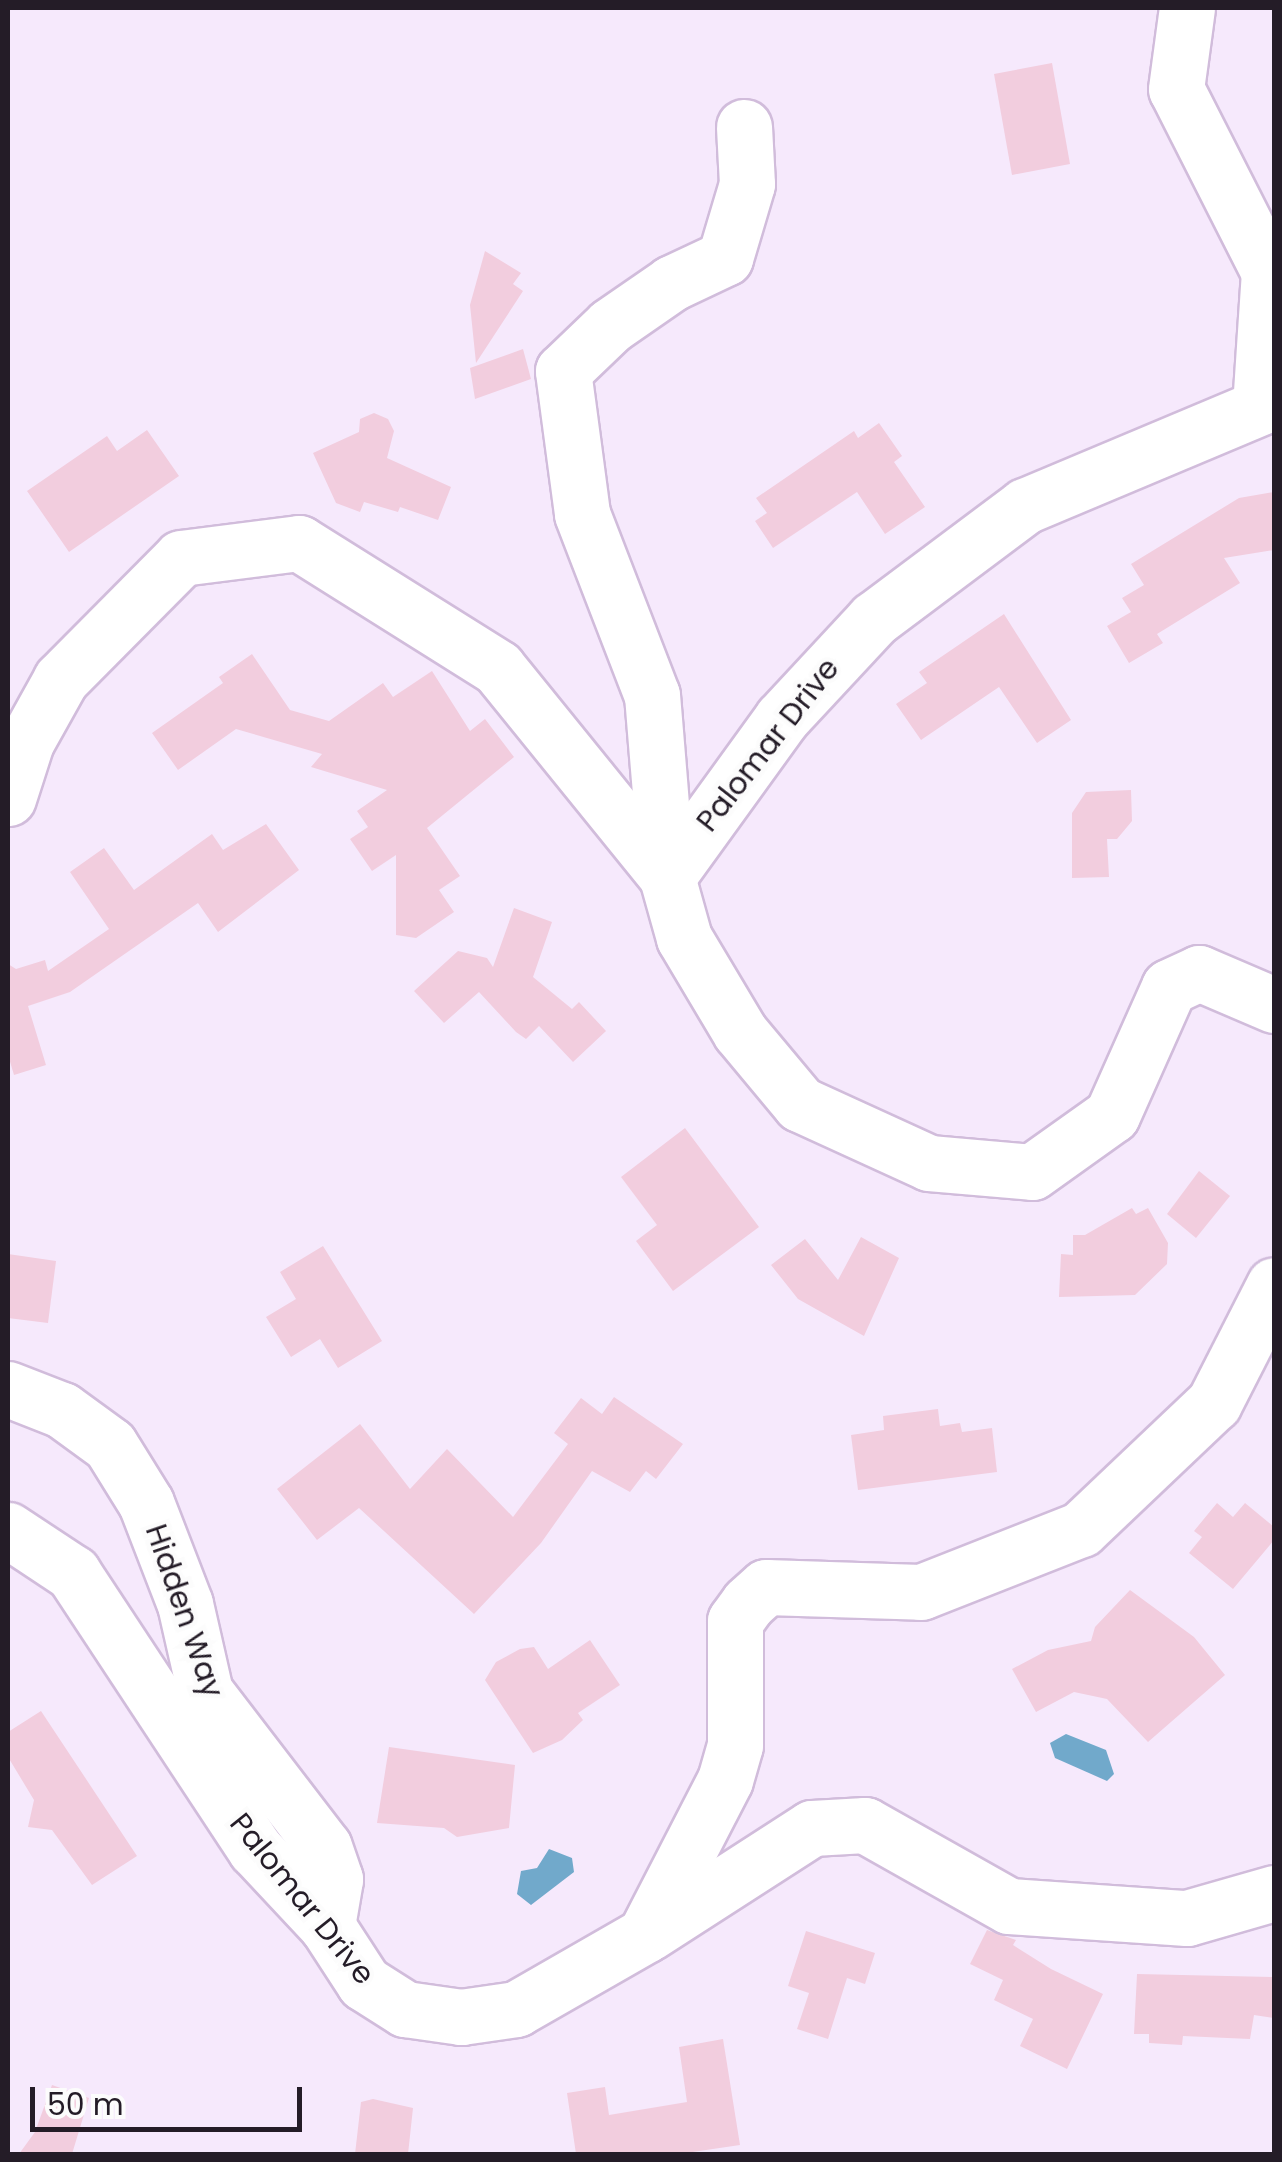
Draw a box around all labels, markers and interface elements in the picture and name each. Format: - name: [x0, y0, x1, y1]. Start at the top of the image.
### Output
- street label: Palomar Drive: [689, 651, 847, 839]
- street label: Hidden Way: [138, 1520, 230, 1702]
- street label: Palomar Drive: [222, 1806, 382, 1992]
- scale bar: [35, 2067, 308, 2129]
- text: 50 m: [47, 2083, 124, 2126]

